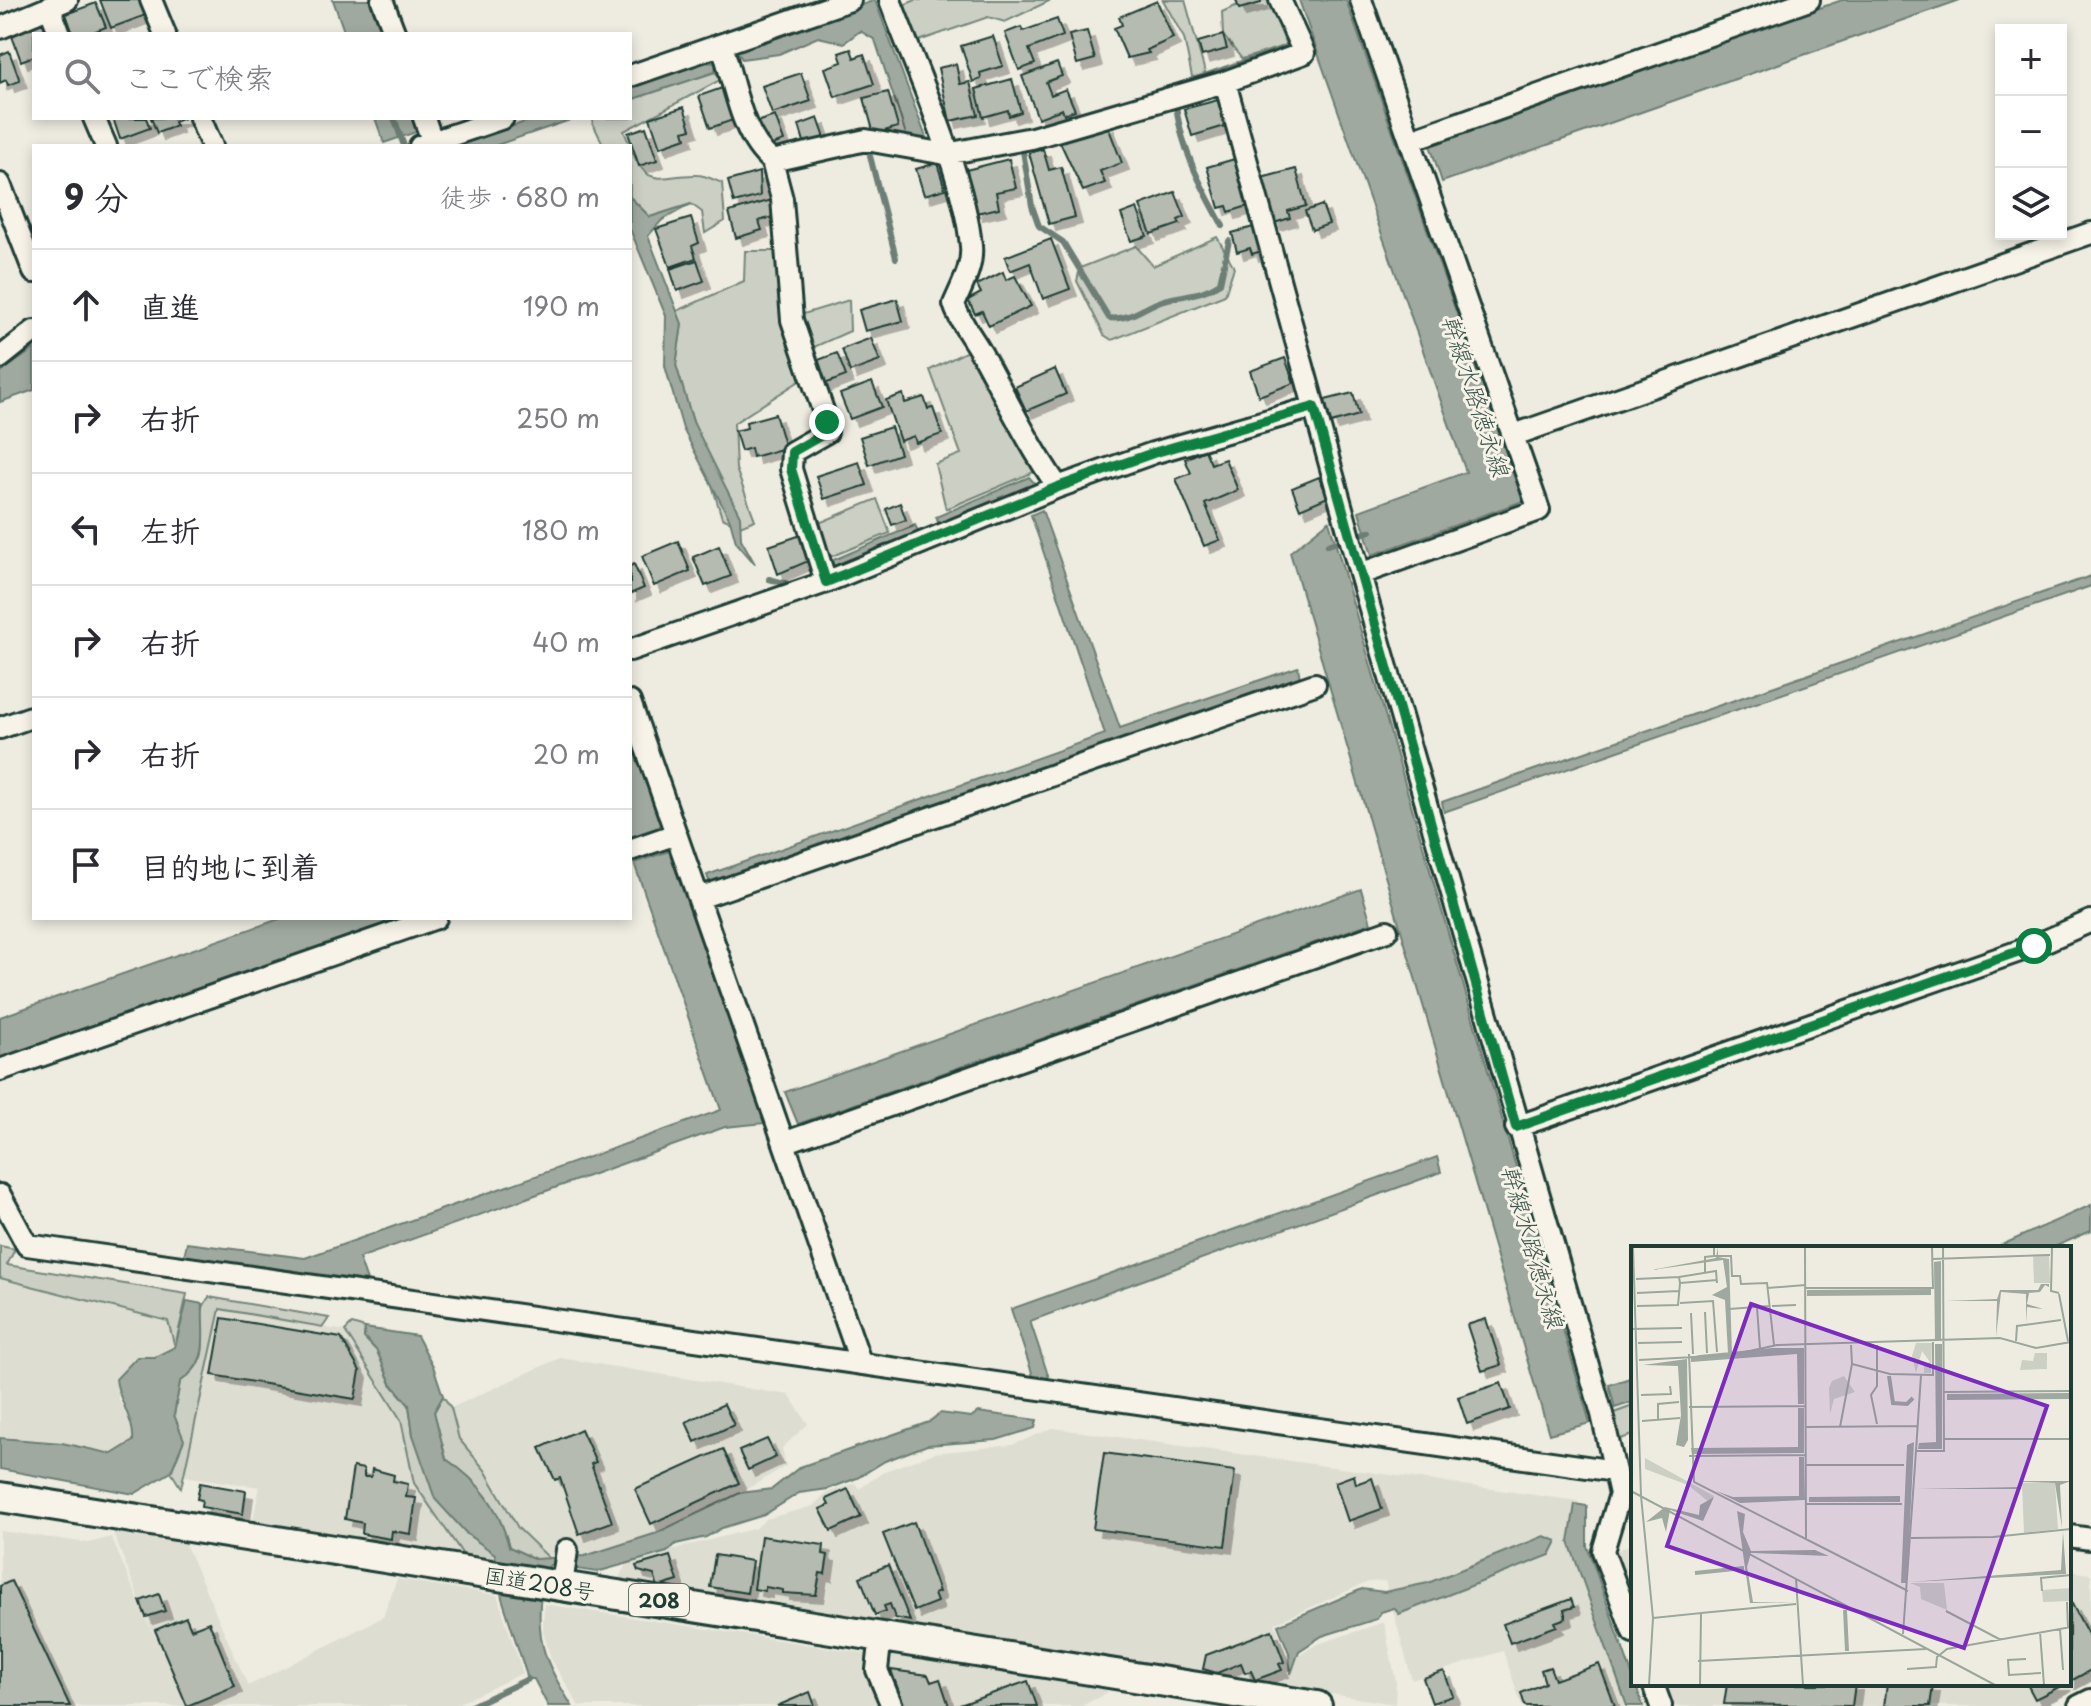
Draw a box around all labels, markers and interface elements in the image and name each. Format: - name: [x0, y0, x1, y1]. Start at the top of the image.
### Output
- map controls: [1995, 24, 2067, 240]
- button: +: [1995, 24, 2067, 96]
- search box: [32, 32, 632, 120]
- icon: search: [60, 54, 104, 98]
- text: ここで検索: [124, 54, 274, 99]
- button: −: [1995, 96, 2067, 168]
- button: layers: [1995, 168, 2067, 240]
- text: 9 分: [64, 170, 129, 222]
- text: 徒歩 · 680 m: [440, 177, 600, 216]
- icon: ahead: [64, 283, 108, 327]
- text: 直進: [140, 283, 200, 328]
- text: 190 m: [523, 286, 600, 325]
- water label: 幹線水路徳永線: [1434, 310, 1520, 481]
- icon: right: [64, 395, 108, 439]
- text: 右折: [140, 395, 200, 440]
- text: 250 m: [516, 398, 600, 437]
- route end: [809, 404, 845, 440]
- icon: left: [64, 507, 108, 551]
- text: 左折: [140, 507, 200, 552]
- text: 180 m: [522, 510, 600, 549]
- icon: right: [64, 619, 108, 663]
- text: 右折: [140, 619, 200, 664]
- text: 40 m: [532, 622, 600, 661]
- icon: right: [64, 731, 108, 775]
- text: 右折: [140, 731, 200, 776]
- text: 20 m: [533, 734, 600, 773]
- icon: arrive: [64, 843, 108, 887]
- text: 目的地に到着: [140, 843, 320, 888]
- route start: [2016, 928, 2052, 964]
- water label: 幹線水路徳永線: [1494, 1160, 1575, 1333]
- inset map: [1631, 1246, 2071, 1686]
- street label: 国道208号: [482, 1557, 598, 1607]
- road number: 208: [629, 1584, 689, 1616]

